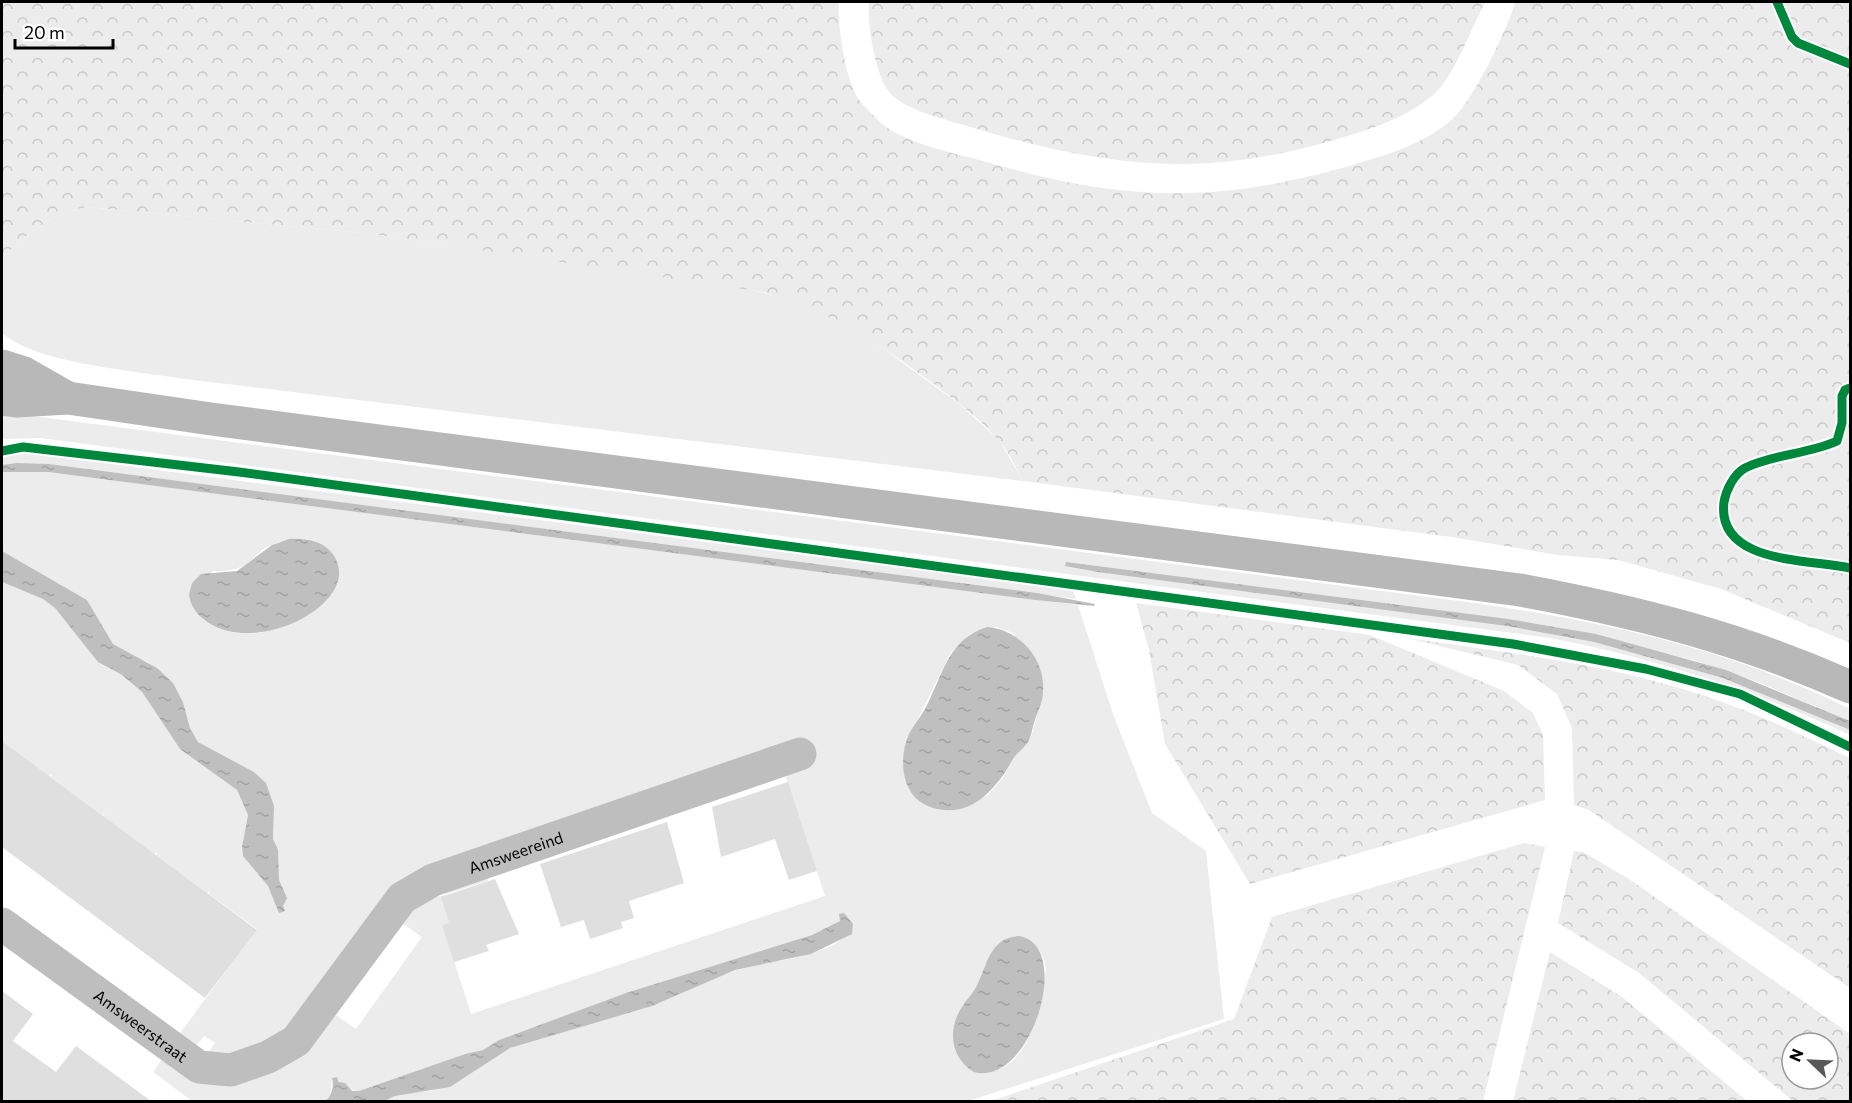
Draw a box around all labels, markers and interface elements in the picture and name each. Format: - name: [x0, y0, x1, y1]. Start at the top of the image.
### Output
- scale bar: [15, 12, 112, 50]
- text: 20 m: [24, 21, 65, 43]
- street label: Amsweereind: [466, 827, 565, 877]
- street label: Amsweerstraat: [91, 985, 192, 1066]
- north arrow: [1780, 1031, 1840, 1091]
- text: N: [1785, 1046, 1807, 1064]

